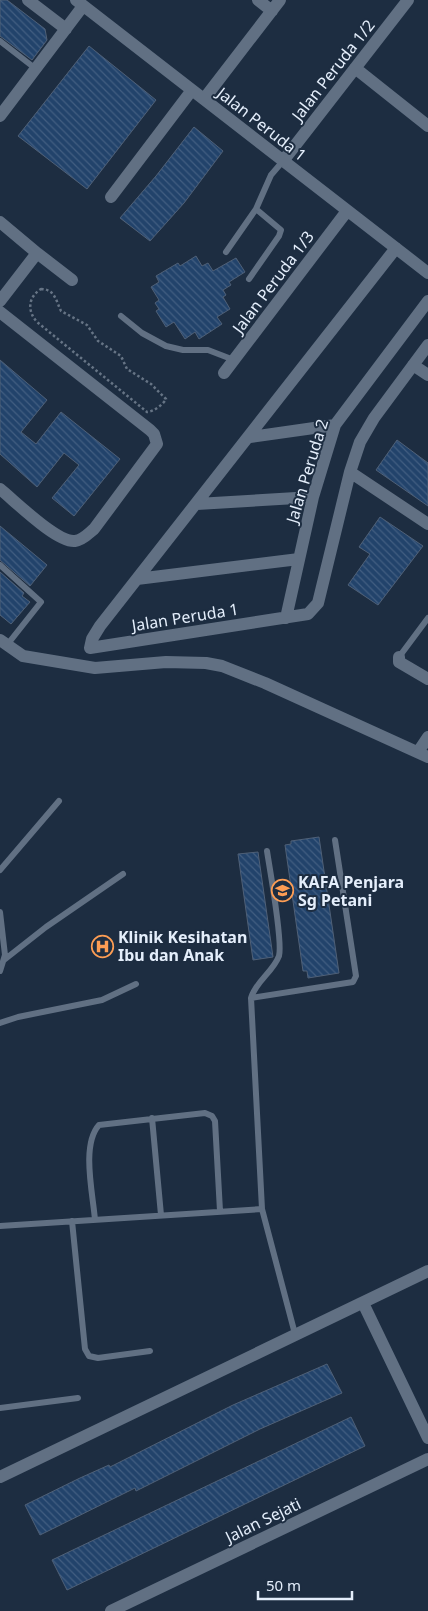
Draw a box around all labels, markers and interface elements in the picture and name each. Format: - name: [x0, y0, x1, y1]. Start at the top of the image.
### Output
- street label: Jalan Peruda 1/2: [285, 15, 380, 127]
- street label: Jalan Peruda 1: [211, 81, 311, 166]
- street label: Jalan Peruda 1/3: [226, 226, 319, 339]
- street label: Jalan Peruda 2: [280, 416, 333, 528]
- street label: Jalan Peruda 1: [128, 598, 240, 637]
- place label: KAFA Penjara Sg Petani: [298, 871, 404, 911]
- school or university icon: KAFA Penjara Sg Petani: [270, 879, 294, 903]
- place label: Klinik Kesihatan Ibu dan Anak: [118, 926, 247, 966]
- hospital icon: Klinik Kesihatan Ibu dan Anak: [90, 934, 114, 958]
- street label: Jalan Sejati: [220, 1492, 304, 1549]
- scale bar: [258, 1568, 352, 1600]
- text: 50 m: [266, 1575, 301, 1595]

